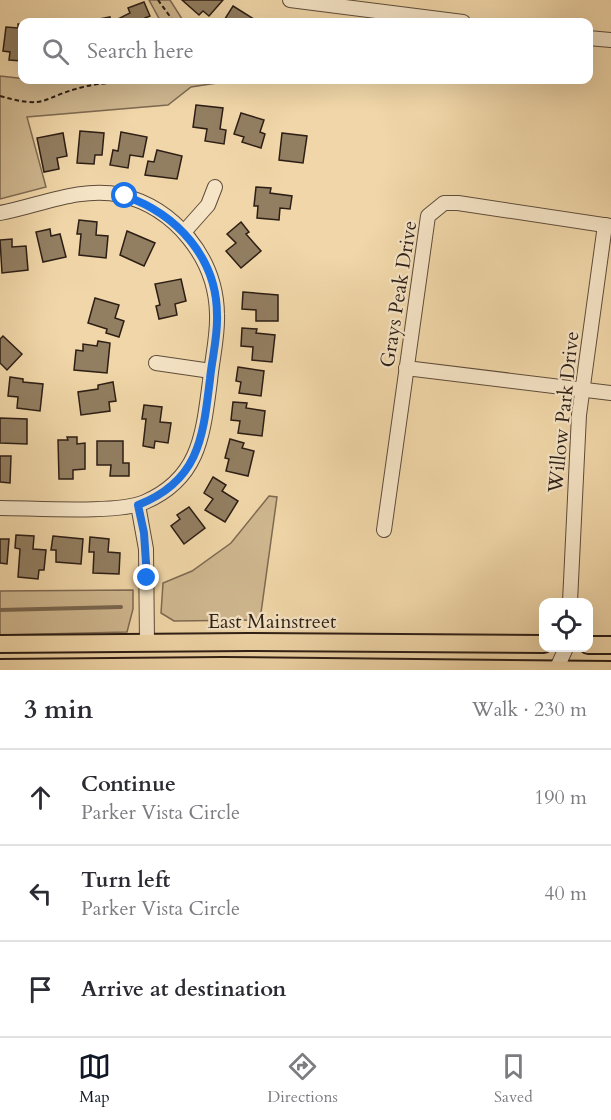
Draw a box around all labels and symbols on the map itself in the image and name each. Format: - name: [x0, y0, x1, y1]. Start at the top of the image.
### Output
- route start: [111, 182, 137, 208]
- street label: Grays Peak Drive: [374, 219, 423, 369]
- street label: Willow Park Drive: [541, 330, 585, 495]
- route end: [133, 564, 159, 590]
- street label: East Mainstreet: [208, 608, 337, 635]

